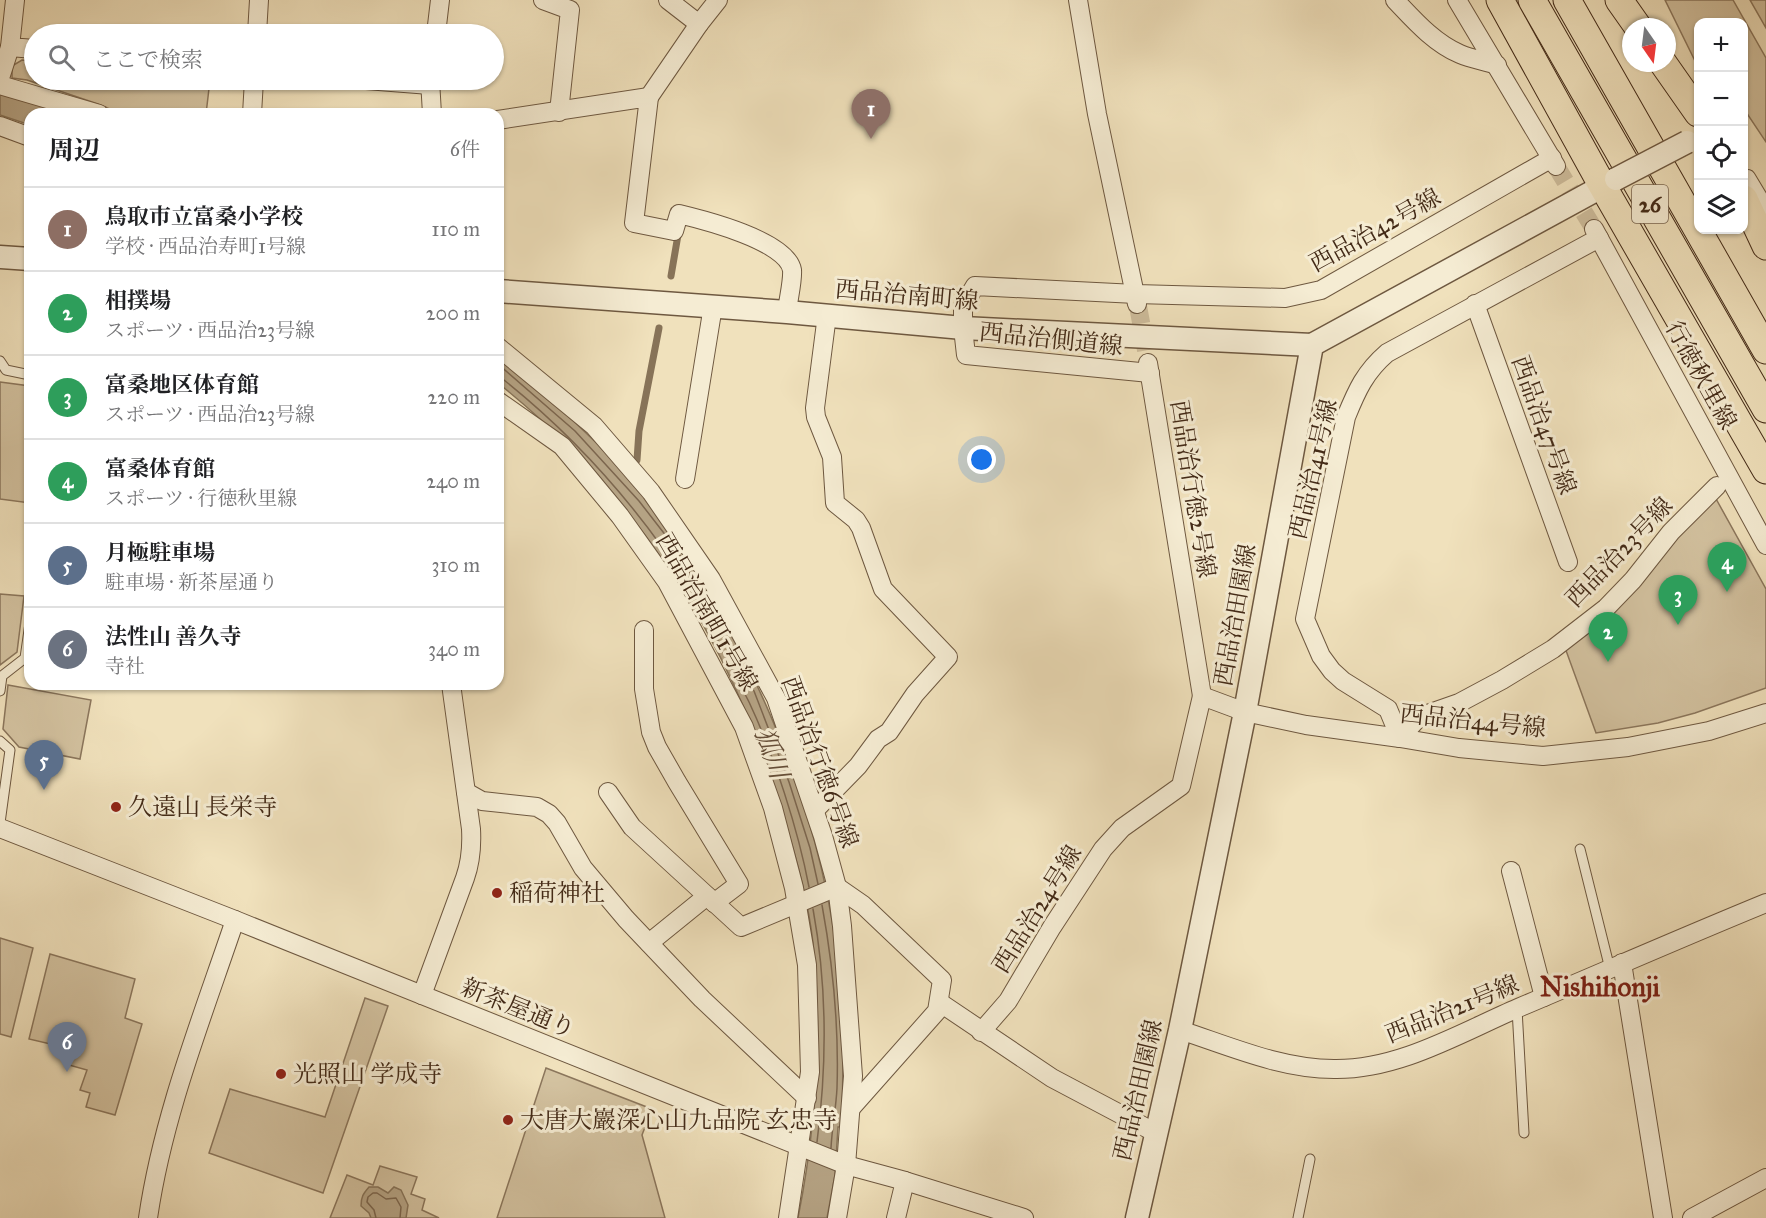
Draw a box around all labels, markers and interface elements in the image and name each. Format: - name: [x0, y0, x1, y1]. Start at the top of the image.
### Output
- north arrow: [1622, 18, 1676, 72]
- map controls: [1694, 18, 1748, 234]
- button: +: [1694, 18, 1748, 72]
- search box: [24, 24, 504, 90]
- icon: search: [45, 41, 78, 74]
- text: ここで検索: [93, 46, 203, 73]
- button: −: [1694, 72, 1748, 126]
- pin: 1: [852, 90, 890, 139]
- button: locate: [1694, 126, 1748, 180]
- text: 周辺: [48, 134, 100, 166]
- text: 6件: [450, 137, 480, 161]
- button: layers: [1694, 180, 1748, 234]
- street label: 西品治42号線: [1304, 182, 1446, 278]
- road number: 26: [1632, 185, 1668, 223]
- text: 鳥取市立富桑小学校: [105, 203, 303, 230]
- text: 1: [64, 217, 71, 241]
- text: 110 m: [432, 217, 480, 241]
- text: 学校 · 西品治寿町1号線: [105, 234, 306, 258]
- street label: 西品治南町線: [834, 274, 980, 316]
- text: 相撲場: [105, 287, 171, 314]
- text: 2: [63, 301, 72, 325]
- text: 200 m: [426, 301, 480, 325]
- street label: 行徳秋里線: [1659, 315, 1743, 435]
- street label: 西品治側道線: [978, 317, 1124, 361]
- text: スポーツ · 西品治23号線: [105, 318, 315, 342]
- street label: 西品治47号線: [1505, 352, 1583, 498]
- text: 富桑地区体育館: [105, 371, 259, 398]
- text: 3: [64, 385, 72, 409]
- text: 220 m: [428, 385, 480, 409]
- street label: 西品治41号線: [1282, 396, 1344, 542]
- street label: 西品治行徳2号線: [1164, 398, 1222, 580]
- text: スポーツ · 西品治23号線: [105, 402, 315, 426]
- your location: [967, 445, 996, 474]
- text: 富桑体育館: [105, 455, 215, 482]
- text: 4: [62, 469, 73, 493]
- text: 240 m: [426, 469, 480, 493]
- text: スポーツ · 行徳秋里線: [105, 486, 297, 510]
- street label: 西品治23号線: [1560, 491, 1678, 613]
- street label: 西品治南町1号線: [650, 528, 764, 696]
- text: 月極駐車場: [105, 539, 215, 566]
- street label: 西品治田園線: [1208, 541, 1262, 689]
- pin: 4: [1708, 542, 1746, 592]
- text: 5: [63, 553, 72, 577]
- text: 310 m: [431, 553, 480, 577]
- text: 駐車場 · 新茶屋通り: [105, 570, 278, 594]
- pin: 3: [1658, 576, 1698, 625]
- pin: 2: [1588, 612, 1628, 662]
- text: 法性山 善久寺: [105, 623, 242, 650]
- text: 6: [62, 637, 73, 661]
- text: 340 m: [428, 637, 480, 661]
- text: 寺社: [105, 654, 145, 678]
- street label: 西品治行徳6号線: [775, 672, 865, 852]
- street label: 西品治44号線: [1398, 698, 1548, 744]
- water label: 狐川: [748, 723, 797, 786]
- pin: 5: [24, 740, 63, 790]
- place label: 久遠山 長栄寺: [128, 792, 277, 822]
- marker: 久遠山 長栄寺: [109, 800, 123, 814]
- street label: 西品治24号線: [986, 839, 1088, 979]
- place label: 稲荷神社: [509, 878, 605, 908]
- marker: 稲荷神社: [490, 886, 504, 900]
- street label: 西品治21号線: [1381, 969, 1523, 1049]
- district label: Nishihonji: [1540, 970, 1660, 1003]
- street label: 新茶屋通り: [457, 972, 579, 1044]
- street label: 西品治田園線: [1107, 1016, 1169, 1164]
- pin: 6: [48, 1022, 86, 1072]
- place label: 光照山 学成寺: [293, 1059, 442, 1089]
- marker: 光照山 学成寺: [274, 1067, 288, 1081]
- place label: 大唐大巖深心山九品院 玄忠寺: [520, 1105, 837, 1135]
- marker: 大唐大巖深心山九品院 玄忠寺: [501, 1113, 515, 1127]

